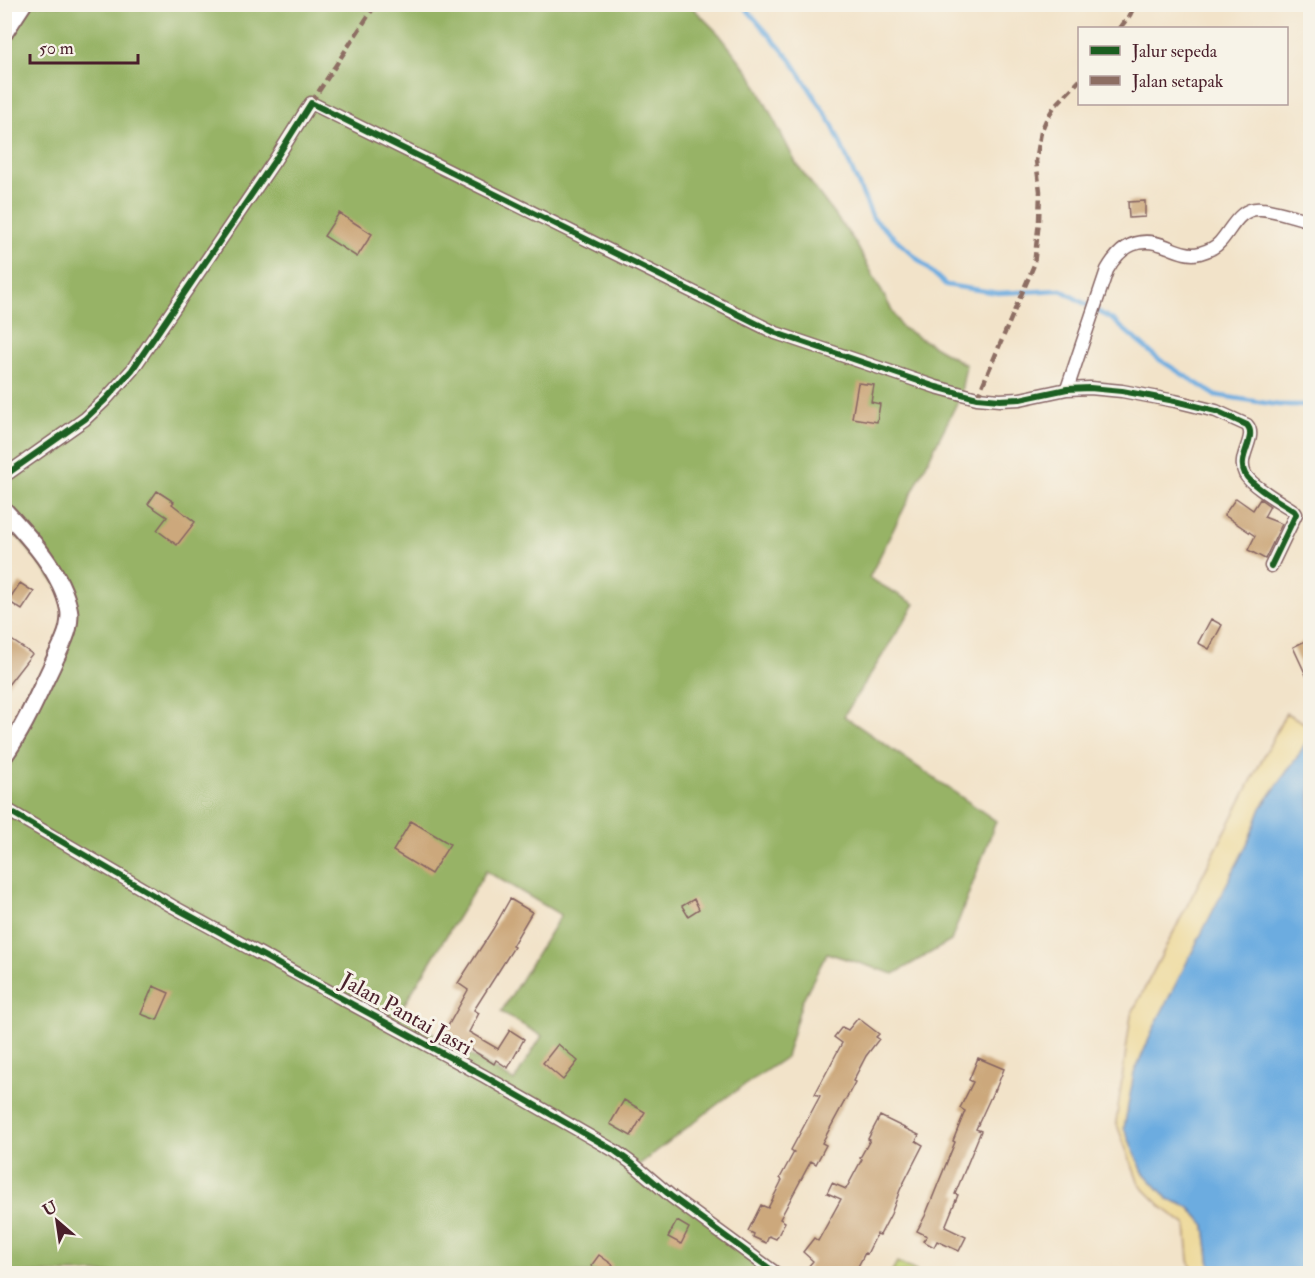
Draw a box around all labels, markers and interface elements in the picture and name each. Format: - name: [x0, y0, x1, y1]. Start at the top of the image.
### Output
- scale bar: [30, 27, 138, 65]
- legend: [1078, 27, 1288, 105]
- text: 50 m: [39, 37, 74, 60]
- text: Jalur sepeda: [1131, 40, 1218, 63]
- text: Jalan setapak: [1131, 70, 1224, 93]
- street label: Jalan Pantai Jasri: [335, 966, 477, 1062]
- north arrow: [27, 1191, 87, 1251]
- text: U: [40, 1196, 61, 1221]

